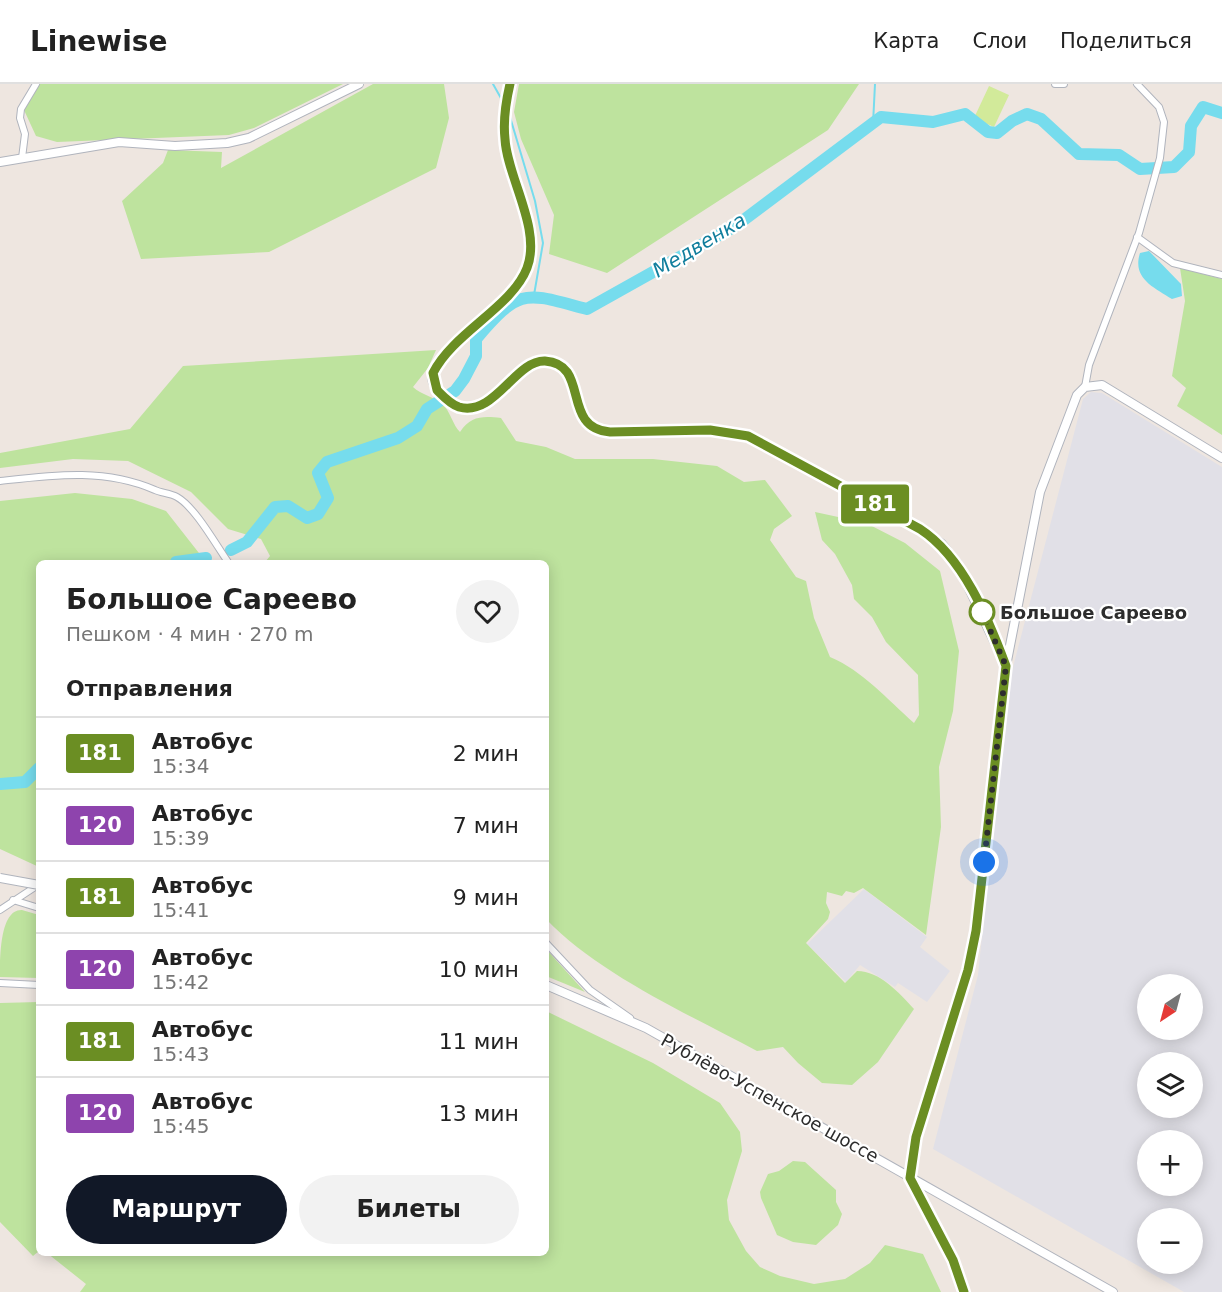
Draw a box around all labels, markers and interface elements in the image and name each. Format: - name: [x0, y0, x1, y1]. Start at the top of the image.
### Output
- text: Linewise: [30, 25, 167, 58]
- text: Карта: [873, 29, 939, 53]
- text: Слои: [972, 29, 1027, 53]
- text: Поделиться: [1060, 29, 1192, 53]
- water label: Медвенка: [648, 208, 750, 282]
- line badge: 181: [840, 484, 910, 524]
- text: 181: [853, 492, 897, 516]
- button: heart: [456, 580, 519, 643]
- text: Большое Сареево: [66, 583, 357, 616]
- marker: Большое Сареево: [969, 599, 995, 625]
- place label: Большое Сареево: [1000, 602, 1187, 623]
- text: Пешком · 4 мин · 270 m: [66, 622, 313, 646]
- text: Отправления: [66, 676, 233, 701]
- text: Автобус: [152, 729, 253, 754]
- text: 181: [78, 741, 122, 765]
- text: 2 мин: [453, 741, 519, 766]
- text: 15:34: [152, 754, 209, 778]
- text: Автобус: [152, 801, 253, 826]
- text: 120: [78, 813, 122, 837]
- text: 7 мин: [453, 813, 519, 838]
- text: 15:39: [152, 826, 209, 850]
- your location: [969, 847, 999, 877]
- text: Автобус: [152, 873, 253, 898]
- text: 181: [78, 885, 122, 909]
- text: 9 мин: [453, 885, 519, 910]
- text: 15:41: [152, 898, 209, 922]
- text: Автобус: [152, 945, 253, 970]
- text: 120: [78, 957, 122, 981]
- text: 10 мин: [439, 957, 519, 982]
- text: 15:42: [152, 970, 209, 994]
- north arrow: [1137, 974, 1203, 1040]
- map controls: [1137, 974, 1203, 1274]
- text: Автобус: [152, 1017, 253, 1042]
- text: 181: [78, 1029, 122, 1053]
- text: 11 мин: [439, 1029, 519, 1054]
- street label: Рублёво-Успенское шоссе: [657, 1029, 883, 1167]
- text: 15:43: [152, 1042, 209, 1066]
- button: layers: [1137, 1052, 1203, 1118]
- text: Автобус: [152, 1089, 253, 1114]
- text: 120: [78, 1101, 122, 1125]
- text: 13 мин: [439, 1101, 519, 1126]
- text: 15:45: [152, 1114, 209, 1138]
- button: +: [1137, 1130, 1203, 1196]
- button: Маршрут: [66, 1175, 287, 1244]
- button: Билеты: [299, 1175, 519, 1244]
- button: −: [1137, 1208, 1203, 1274]

